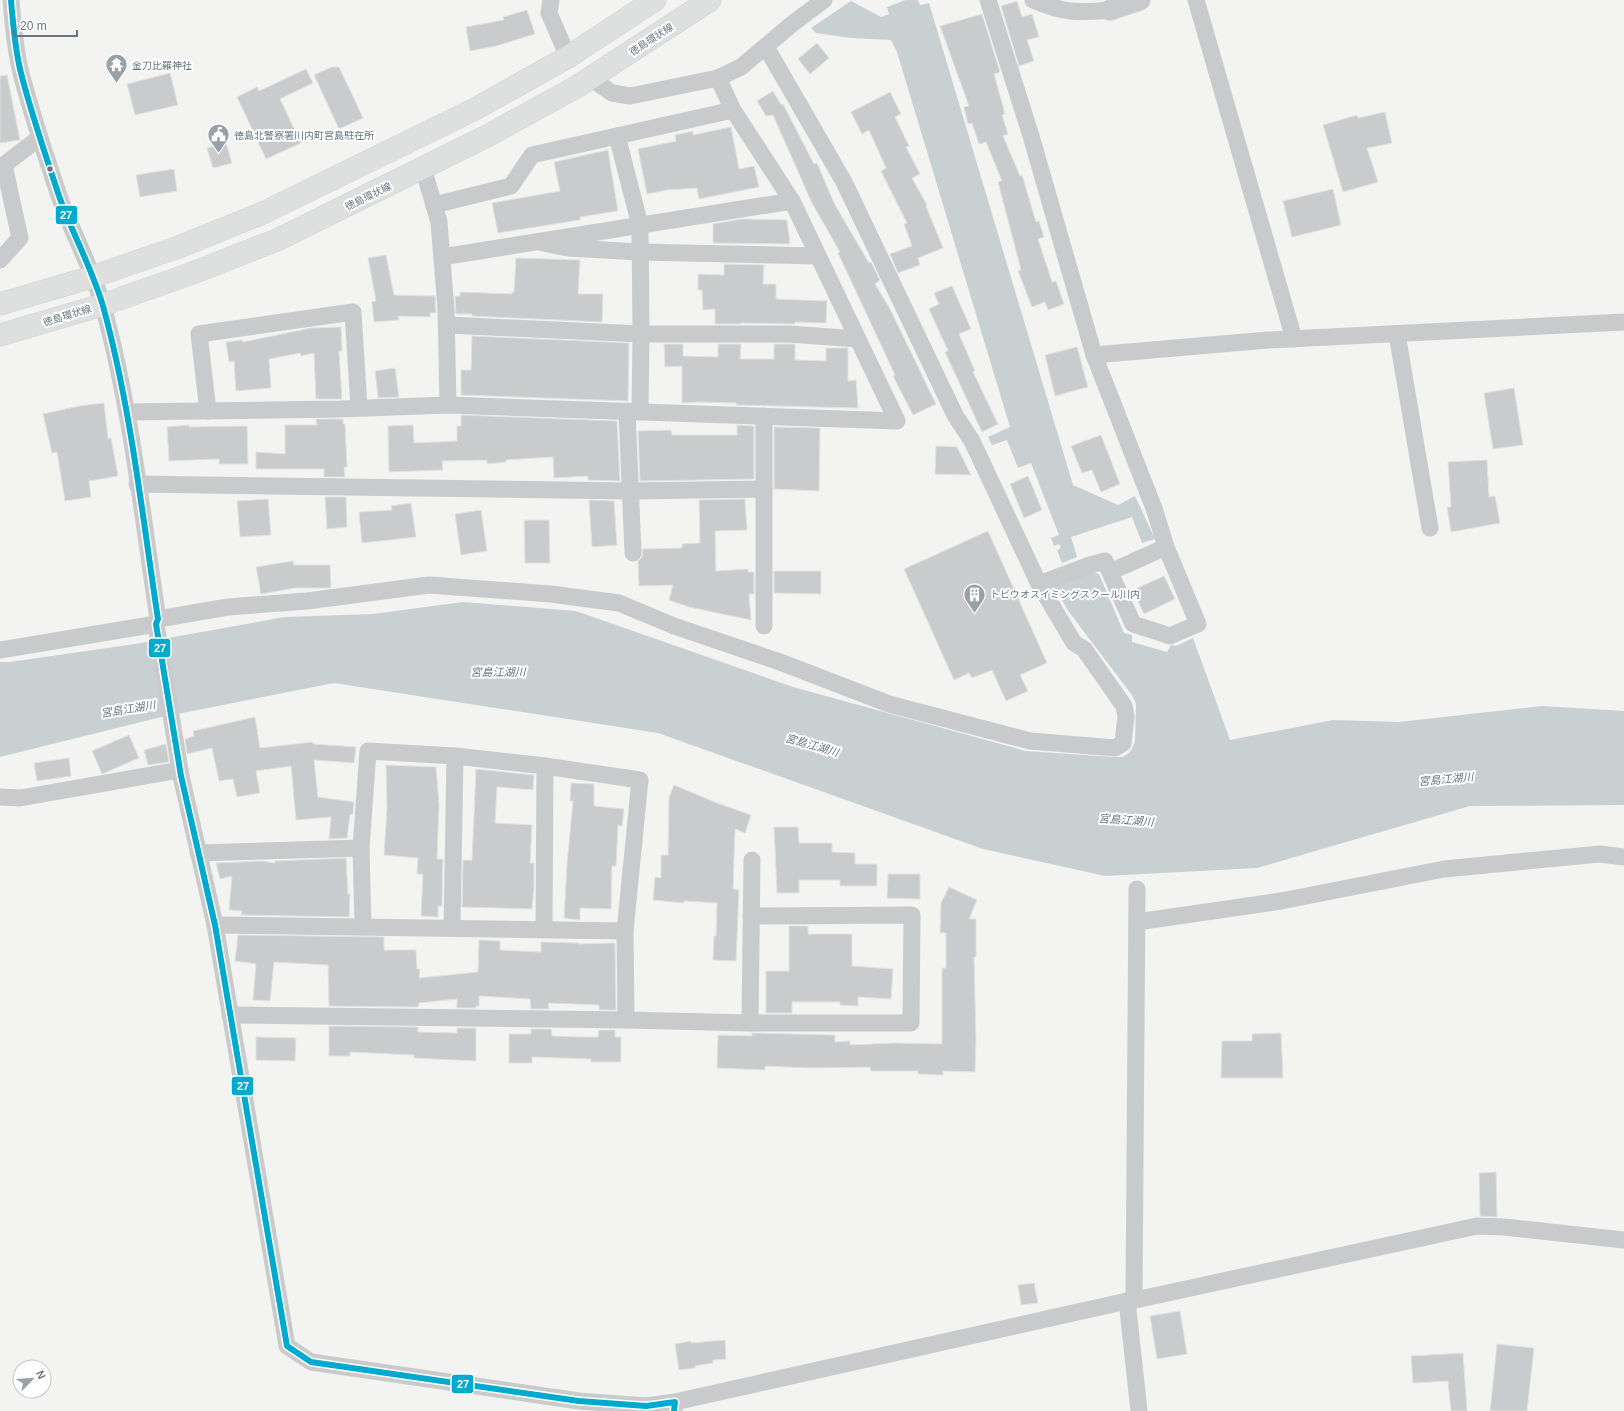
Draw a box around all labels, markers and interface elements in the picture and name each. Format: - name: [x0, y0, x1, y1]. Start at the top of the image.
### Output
- scale bar: [14, 12, 77, 38]
- text: 20 m: [20, 19, 47, 33]
- street label: 徳島環状線: [627, 21, 675, 58]
- temple icon: 金刀比羅神社: [103, 52, 129, 85]
- place label: 金刀比羅神社: [132, 60, 192, 71]
- public building icon: 徳島北警察署川内町宮島駐在所: [206, 122, 232, 155]
- place label: 徳島北警察署川内町宮島駐在所: [234, 130, 374, 141]
- unlabelled marker: [45, 164, 55, 174]
- street label: 徳島環状線: [343, 181, 393, 212]
- line badge: 27: [55, 205, 78, 225]
- text: 27: [60, 209, 72, 221]
- street label: 徳島環状線: [42, 303, 93, 328]
- building icon: トビウオスイミングスクール川内: [962, 581, 988, 614]
- place label: トビウオスイミングスクール川内: [990, 589, 1140, 600]
- line badge: 27: [148, 638, 171, 658]
- text: 27: [154, 642, 166, 654]
- water label: 宮島江湖川: [471, 666, 526, 678]
- water label: 宮島江湖川: [100, 699, 157, 719]
- water label: 宮島江湖川: [784, 732, 841, 759]
- water label: 宮島江湖川: [1418, 771, 1475, 787]
- water label: 宮島江湖川: [1098, 812, 1155, 828]
- line badge: 27: [231, 1076, 254, 1096]
- text: 27: [237, 1080, 249, 1092]
- north arrow: [12, 1359, 52, 1399]
- text: N: [34, 1369, 48, 1381]
- line badge: 27: [451, 1374, 474, 1394]
- text: 27: [457, 1378, 469, 1390]

